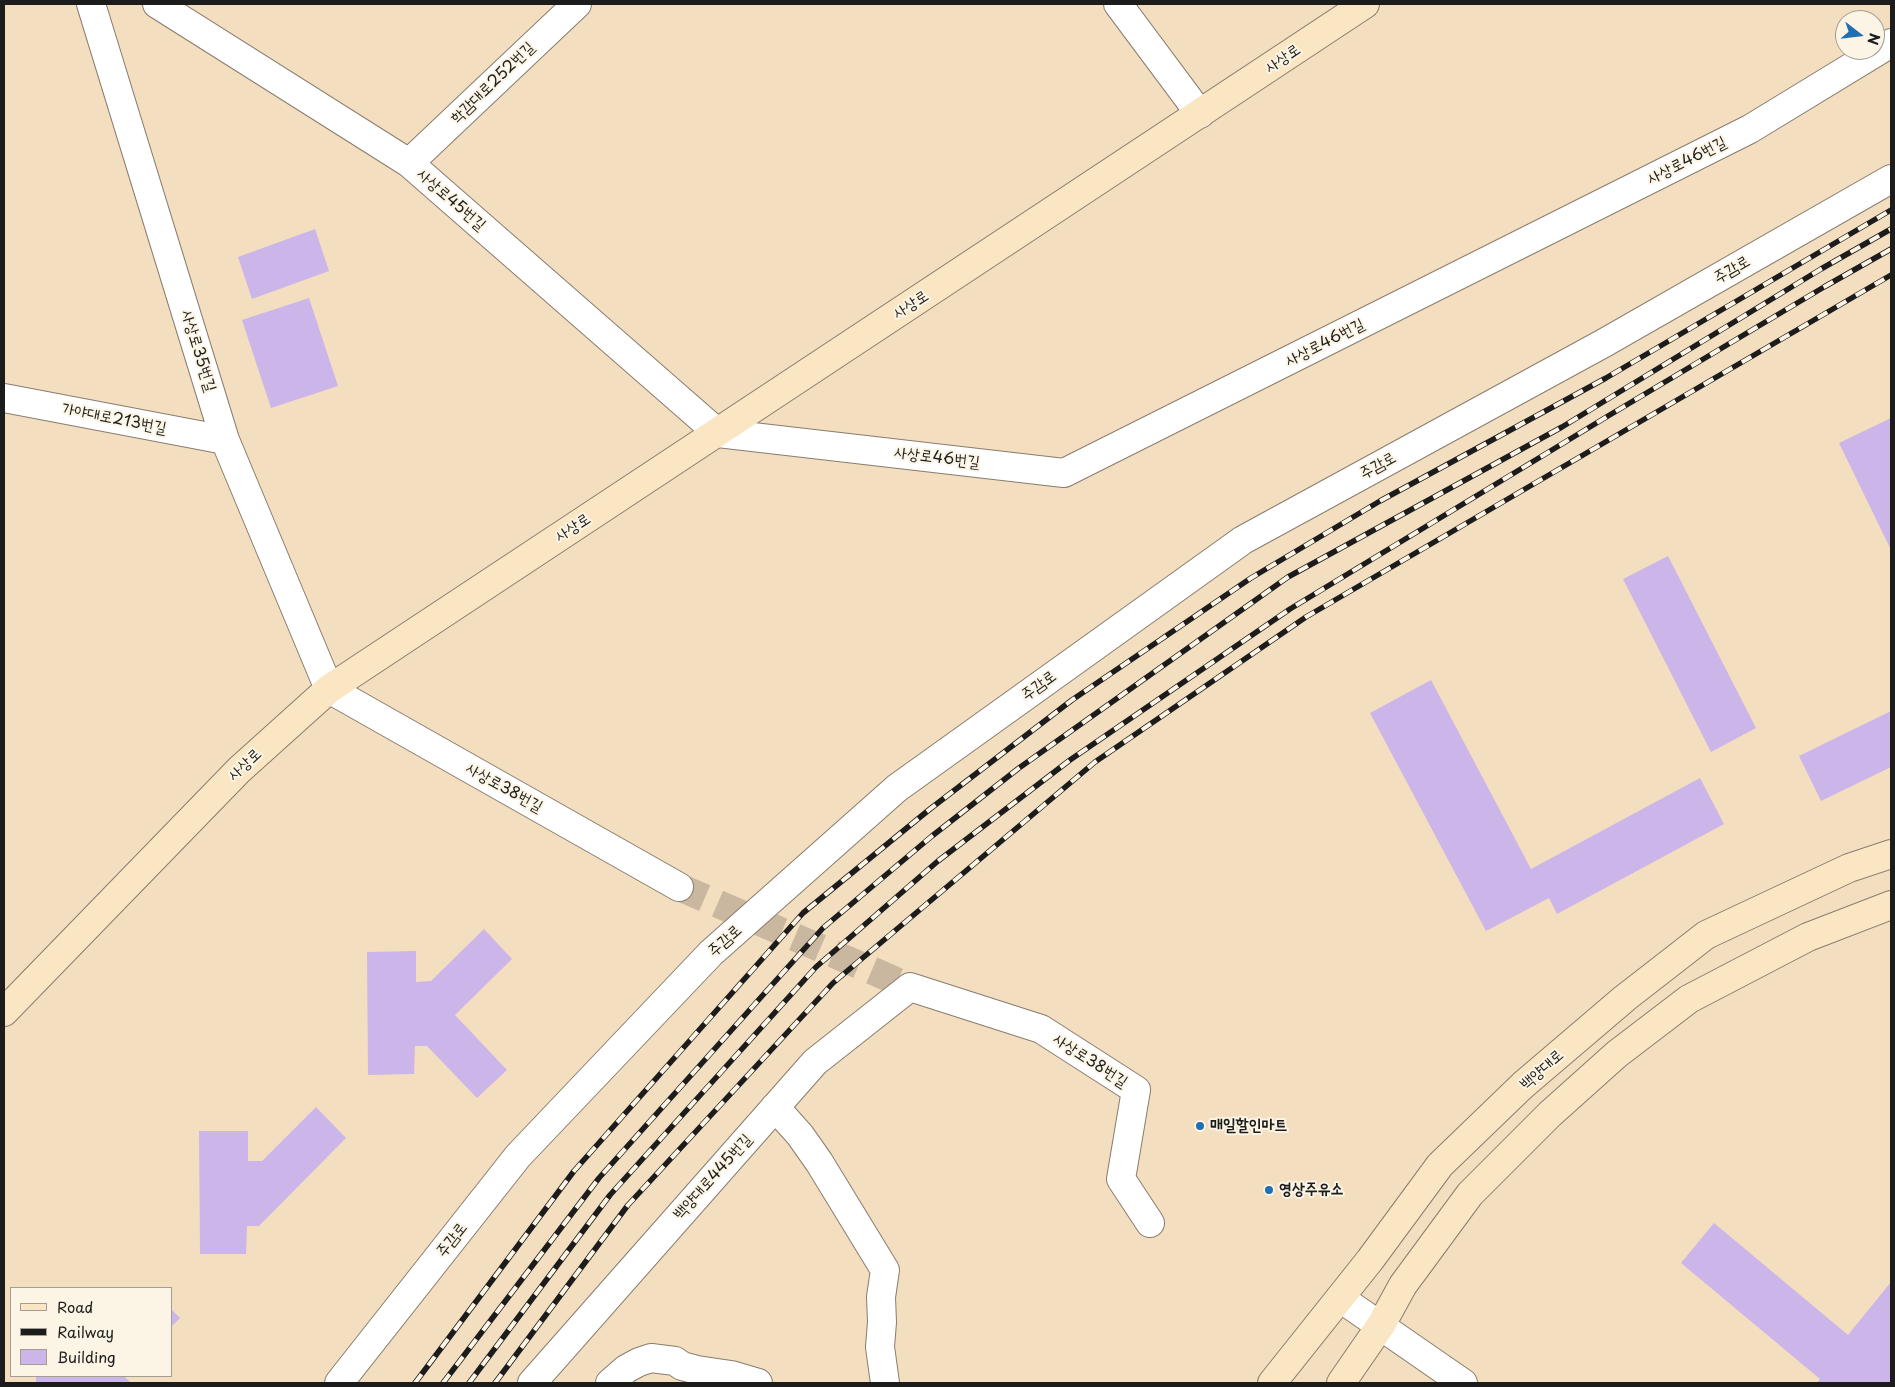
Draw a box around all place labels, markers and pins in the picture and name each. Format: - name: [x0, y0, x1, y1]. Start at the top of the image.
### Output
- place label: 매일할인마트: [1210, 1116, 1287, 1136]
- marker: 매일할인마트: [1194, 1120, 1206, 1132]
- place label: 영상주유소: [1279, 1180, 1343, 1200]
- marker: 영상주유소: [1263, 1184, 1275, 1196]

